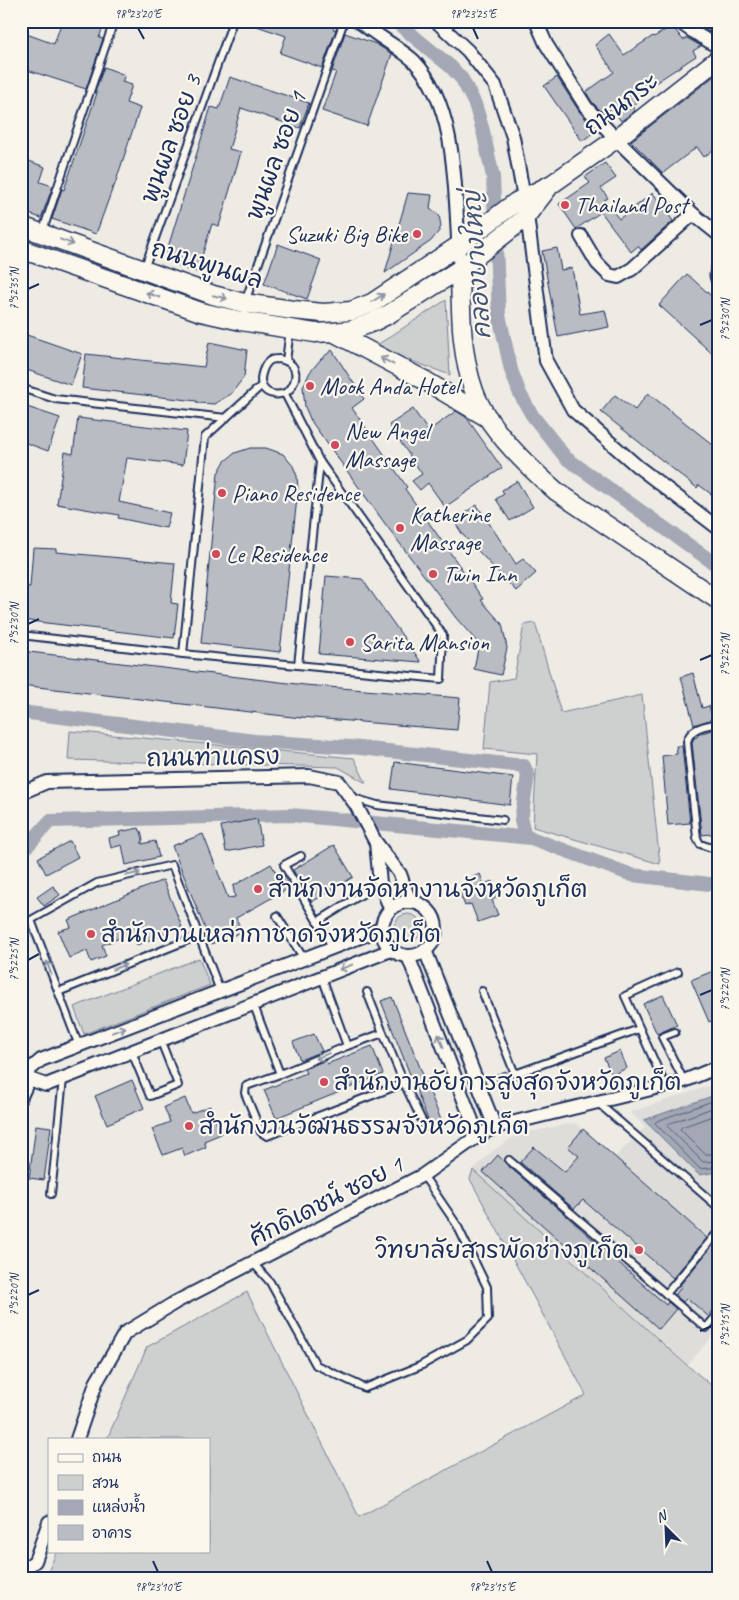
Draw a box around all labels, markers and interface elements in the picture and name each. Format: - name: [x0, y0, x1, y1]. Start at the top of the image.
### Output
- text: 98°23'20"E: [115, 6, 163, 22]
- text: 98°23'25"E: [450, 6, 498, 22]
- street label: ถนนกระ: [578, 66, 664, 142]
- street label: พูนผล ซอย 3: [134, 69, 212, 208]
- street label: พูนผล ซอย 1: [239, 87, 316, 225]
- water label: คลองบางใหญ่: [455, 185, 498, 340]
- place label: Thailand Post: [575, 190, 691, 220]
- marker: Thailand Post: [559, 199, 571, 211]
- place label: Suzuki Big Bike: [286, 219, 409, 249]
- marker: Suzuki Big Bike: [411, 228, 423, 240]
- street label: ถนนพูนผล: [147, 233, 266, 298]
- one-way arrow: [59, 238, 74, 247]
- text: 7°52'35"N: [6, 266, 22, 310]
- one-way arrow: [146, 290, 161, 299]
- one-way arrow: [212, 293, 228, 302]
- one-way arrow: [371, 293, 385, 303]
- text: 7°52'30"N: [717, 297, 733, 341]
- one-way arrow: [380, 356, 395, 366]
- place label: Mook Anda Hotel: [320, 371, 462, 401]
- marker: Mook Anda Hotel: [304, 380, 316, 392]
- place label: New Angel Massage: [345, 416, 433, 474]
- marker: New Angel Massage: [329, 439, 341, 451]
- place label: Piano Residence: [232, 478, 361, 508]
- marker: Piano Residence: [216, 487, 228, 499]
- place label: Katherine Massage: [410, 499, 492, 557]
- marker: Katherine Massage: [394, 522, 406, 534]
- place label: Le Residence: [226, 539, 329, 569]
- marker: Le Residence: [210, 548, 222, 560]
- place label: Twin Inn: [443, 559, 518, 589]
- marker: Twin Inn: [427, 568, 439, 580]
- text: 7°52'30"N: [6, 601, 22, 645]
- place label: Sarita Mansion: [360, 627, 489, 657]
- text: 7°52'25"N: [717, 632, 733, 676]
- marker: Sarita Mansion: [344, 636, 356, 648]
- street label: ถนนท่าแครง: [146, 741, 280, 773]
- one-way arrow: [124, 869, 140, 878]
- place label: สำนักงานจัดหางานจังหวัดภูเก็ต: [268, 873, 588, 907]
- marker: สำนักงานจัดหางานจังหวัดภูเก็ต: [252, 883, 264, 895]
- place label: สำนักงานเหล่ากาชาดจังหวัดภูเก็ต: [101, 918, 441, 952]
- marker: สำนักงานเหล่ากาชาดจังหวัดภูเก็ต: [85, 928, 97, 940]
- text: 7°52'25"N: [6, 937, 22, 981]
- one-way arrow: [44, 960, 53, 976]
- one-way arrow: [111, 962, 126, 972]
- one-way arrow: [339, 963, 354, 972]
- text: 7°52'20"N: [717, 967, 733, 1011]
- one-way arrow: [111, 1025, 126, 1034]
- one-way arrow: [436, 1034, 445, 1049]
- one-way arrow: [315, 1052, 330, 1062]
- place label: สำนักงานอัยการสูงสุดจังหวัดภูเก็ต: [334, 1066, 681, 1100]
- marker: สำนักงานอัยการสูงสุดจังหวัดภูเก็ต: [318, 1076, 330, 1088]
- place label: สำนักงานวัฒนธรรมจังหวัดภูเก็ต: [199, 1110, 529, 1144]
- marker: สำนักงานวัฒนธรรมจังหวัดภูเก็ต: [183, 1120, 195, 1132]
- street label: ศักดิเดชน์ ซอย 1: [244, 1148, 409, 1253]
- place label: วิทยาลัยสารพัดช่างภูเก็ต: [375, 1235, 629, 1268]
- marker: วิทยาลัยสารพัดช่างภูเก็ต: [633, 1244, 645, 1256]
- text: 7°52'20"N: [6, 1272, 22, 1316]
- text: 7°52'15"N: [717, 1303, 733, 1347]
- legend: [48, 1438, 210, 1552]
- text: ถนน: [92, 1448, 121, 1467]
- text: สวน: [92, 1474, 119, 1493]
- text: แหล่งน้ำ: [92, 1493, 146, 1517]
- north arrow: [642, 1502, 692, 1552]
- text: N: [653, 1506, 670, 1526]
- text: อาคาร: [92, 1524, 132, 1543]
- text: 98°23'10"E: [135, 1579, 183, 1595]
- text: 98°23'15"E: [469, 1579, 517, 1595]

